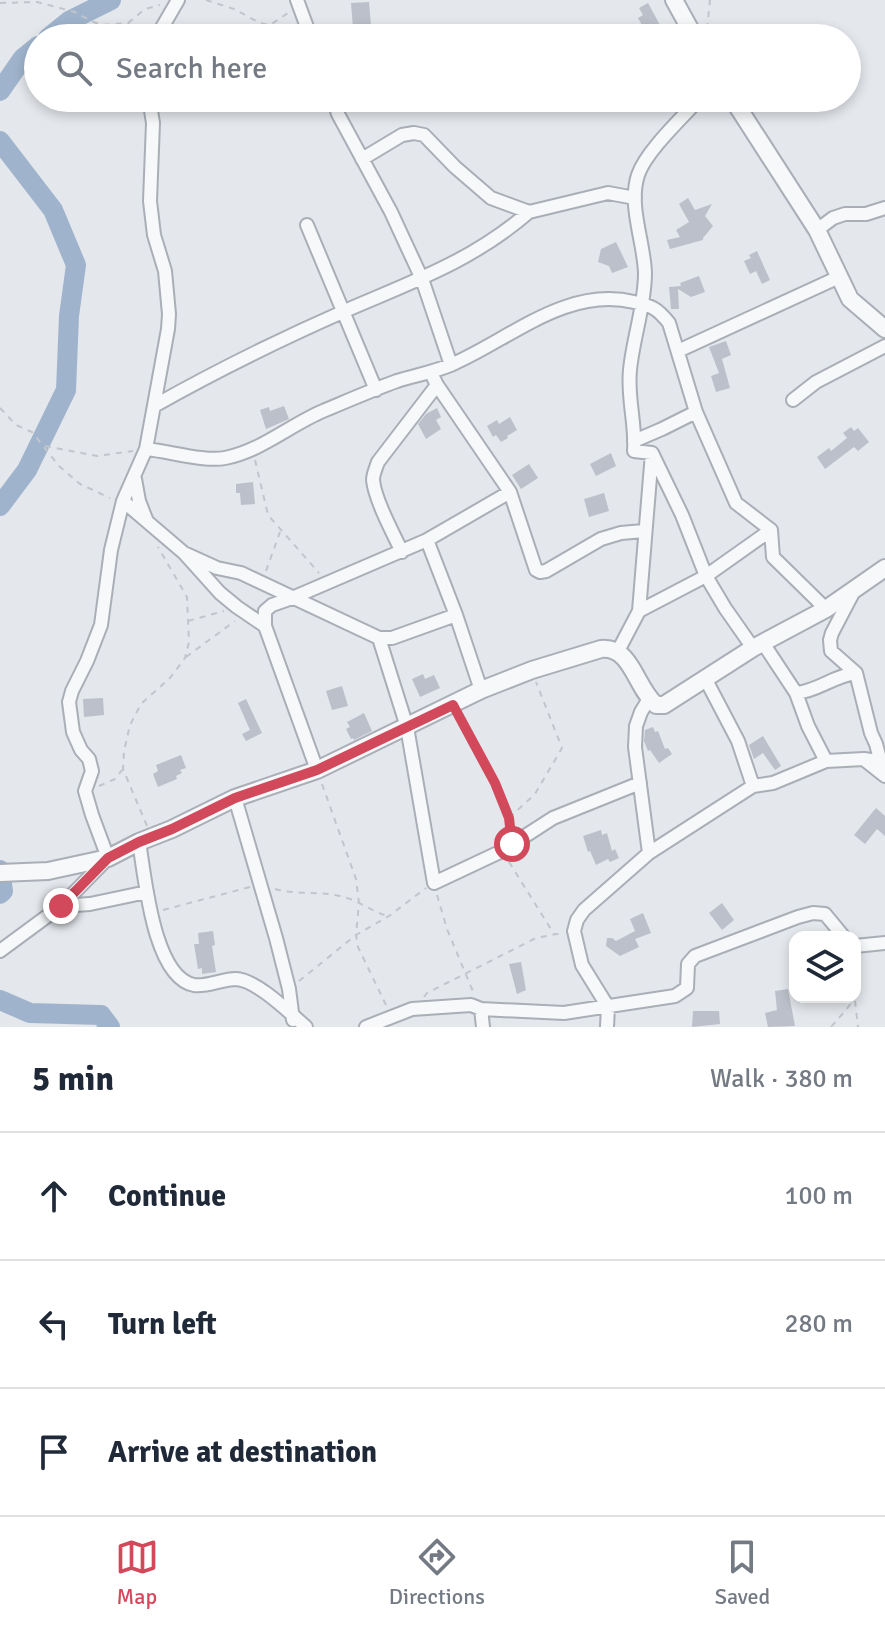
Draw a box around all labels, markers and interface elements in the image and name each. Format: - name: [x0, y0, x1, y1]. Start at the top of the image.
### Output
- search box: [24, 24, 861, 112]
- icon: search: [52, 46, 96, 90]
- text: Search here: [116, 50, 267, 87]
- route start: [494, 826, 530, 862]
- route end: [43, 888, 79, 924]
- map controls: [789, 931, 861, 1003]
- button: layers: [789, 931, 861, 1003]
- text: 5 min: [32, 1058, 114, 1100]
- text: Walk · 380 m: [710, 1063, 853, 1095]
- icon: ahead: [32, 1174, 76, 1218]
- text: Continue: [108, 1178, 226, 1215]
- text: 100 m: [784, 1180, 853, 1212]
- icon: left: [32, 1302, 76, 1346]
- text: Turn left: [108, 1306, 217, 1343]
- text: 280 m: [784, 1308, 853, 1340]
- icon: arrive: [32, 1430, 76, 1474]
- text: Arrive at destination: [108, 1434, 377, 1471]
- tab: Map: [115, 1535, 159, 1610]
- tab: Directions: [389, 1535, 485, 1610]
- tab: Saved: [715, 1535, 770, 1610]

